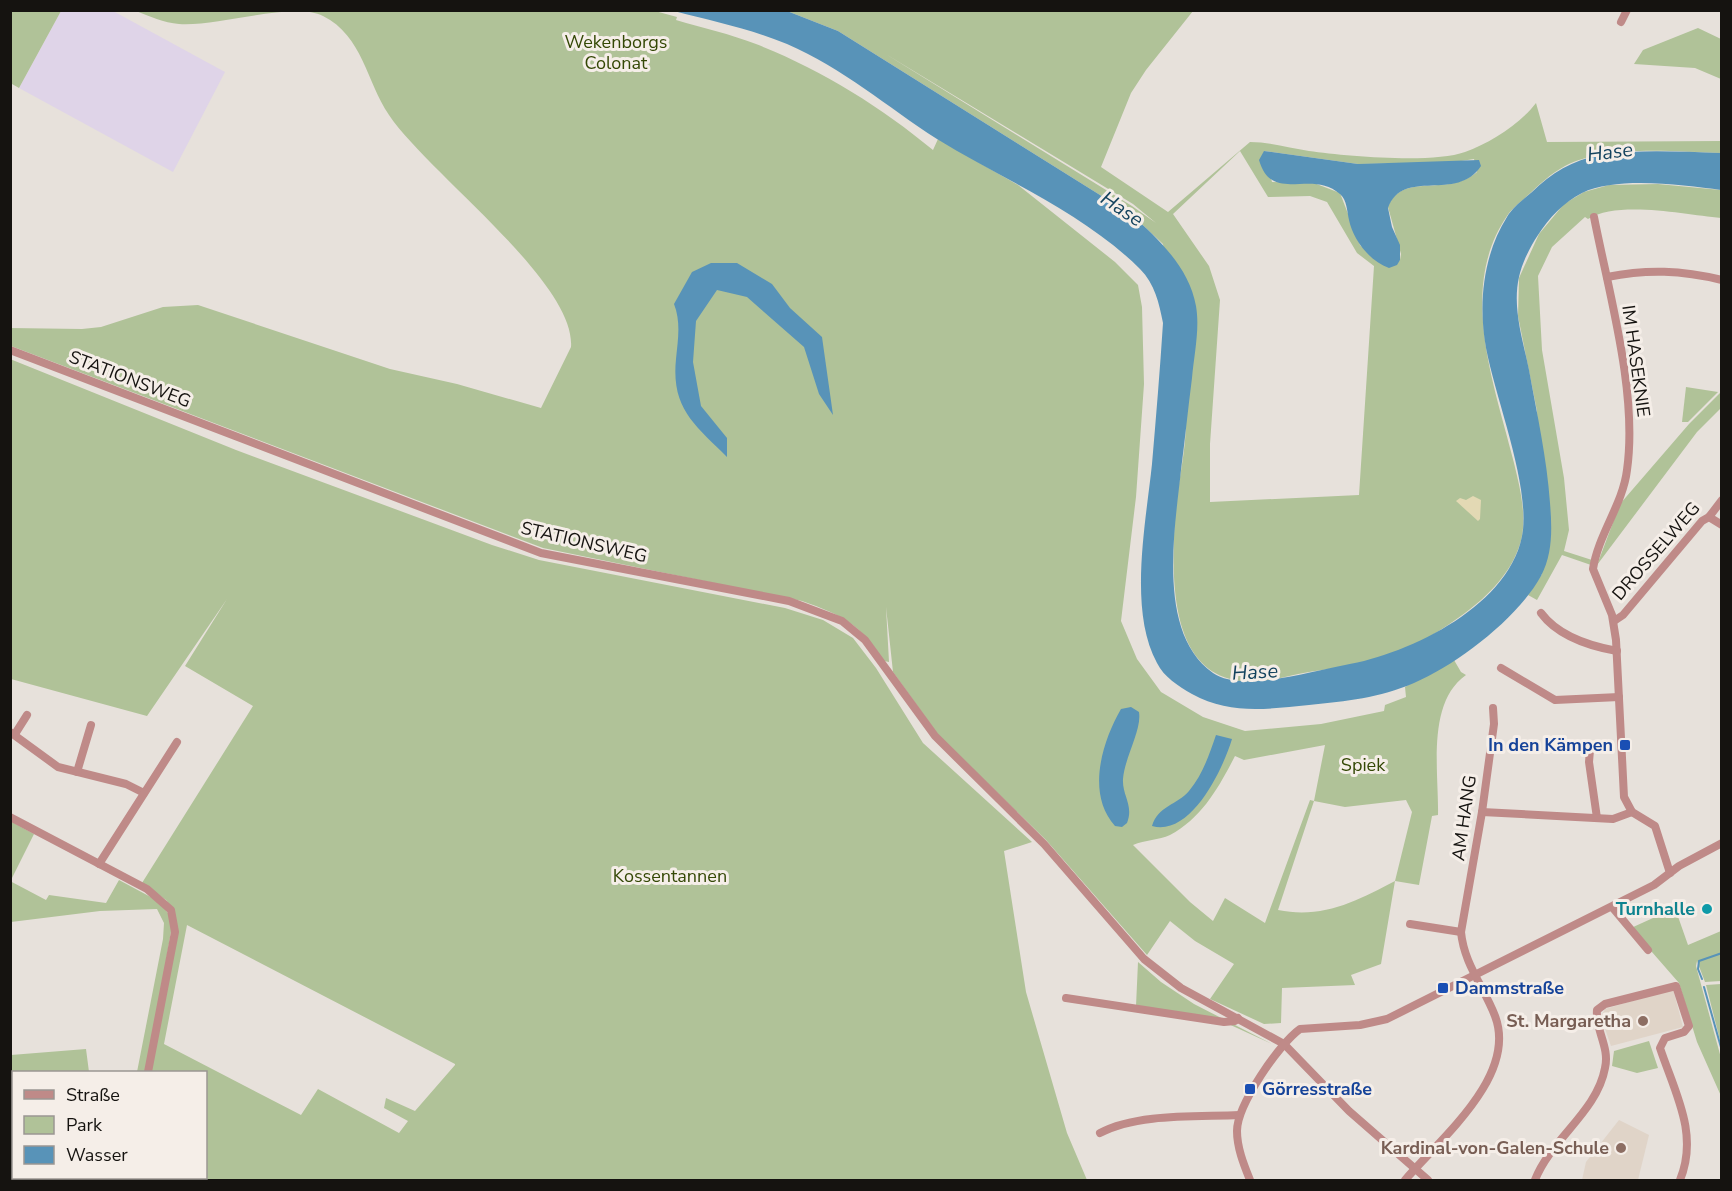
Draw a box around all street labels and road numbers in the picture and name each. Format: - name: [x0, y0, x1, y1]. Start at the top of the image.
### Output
- street label: IM HASEKNIE: [1616, 304, 1656, 418]
- street label: STATIONSWEG: [66, 345, 194, 413]
- street label: DROSSELWEG: [1607, 497, 1705, 605]
- street label: STATIONSWEG: [519, 516, 649, 568]
- street label: AM HANG: [1446, 774, 1482, 862]

